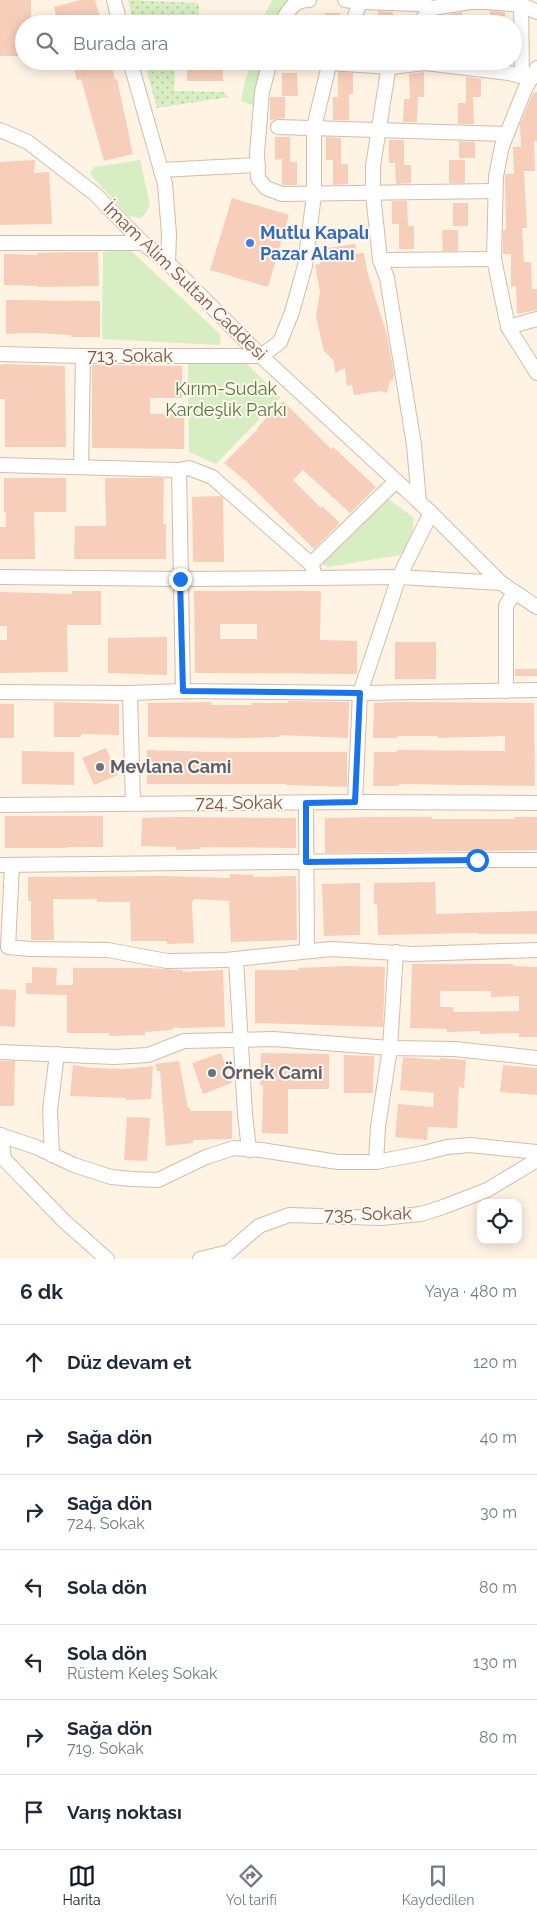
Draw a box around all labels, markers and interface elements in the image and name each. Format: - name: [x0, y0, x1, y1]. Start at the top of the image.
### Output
- search box: [15, 15, 522, 70]
- icon: search: [33, 29, 61, 57]
- text: Burada ara: [73, 32, 168, 54]
- street label: İmam Alim Sultan Caddesi: [99, 197, 271, 364]
- place label: Mutlu Kapalı Pazar Alanı: [260, 222, 369, 264]
- marker: Mutlu Kapalı Pazar Alanı: [244, 237, 256, 249]
- street label: 713. Sokak: [87, 345, 173, 366]
- park label: Kırım-Sudak Kardeşlik Parkı: [165, 378, 287, 420]
- route end: [169, 568, 192, 591]
- place label: Mevlana Cami: [110, 756, 231, 777]
- marker: Mevlana Cami: [94, 761, 106, 773]
- street label: 724. Sokak: [195, 792, 283, 813]
- route start: [466, 849, 489, 872]
- place label: Örnek Cami: [222, 1061, 323, 1083]
- marker: Örnek Cami: [206, 1067, 218, 1079]
- map controls: [477, 1199, 522, 1244]
- button: locate: [477, 1199, 522, 1244]
- street label: 735. Sokak: [324, 1202, 412, 1225]
- text: 6 dk: [20, 1279, 63, 1304]
- text: Yaya · 480 m: [424, 1282, 517, 1301]
- icon: ahead: [20, 1348, 48, 1376]
- text: Düz devam et: [67, 1351, 192, 1373]
- text: 120 m: [473, 1353, 517, 1372]
- icon: right: [20, 1423, 48, 1451]
- text: Sağa dön: [67, 1426, 152, 1448]
- text: 40 m: [480, 1428, 517, 1447]
- text: Sağa dön: [67, 1492, 152, 1514]
- icon: right: [20, 1498, 48, 1526]
- text: 30 m: [480, 1503, 517, 1522]
- text: 724. Sokak: [67, 1514, 145, 1533]
- icon: left: [20, 1573, 48, 1601]
- text: Sola dön: [67, 1576, 147, 1598]
- text: 80 m: [479, 1578, 517, 1597]
- text: Sola dön: [67, 1642, 147, 1664]
- icon: left: [20, 1648, 48, 1676]
- text: 130 m: [473, 1653, 517, 1672]
- text: Rüstem Keleş Sokak: [67, 1664, 218, 1683]
- text: Sağa dön: [67, 1717, 152, 1739]
- icon: right: [20, 1723, 48, 1751]
- text: 80 m: [479, 1728, 517, 1747]
- text: 719. Sokak: [67, 1739, 144, 1758]
- icon: arrive: [20, 1798, 48, 1826]
- text: Varış noktası: [67, 1801, 182, 1823]
- tab: Harita: [63, 1862, 101, 1908]
- tab: Yol tarifi: [226, 1862, 277, 1908]
- tab: Kaydedilen: [402, 1862, 474, 1908]

